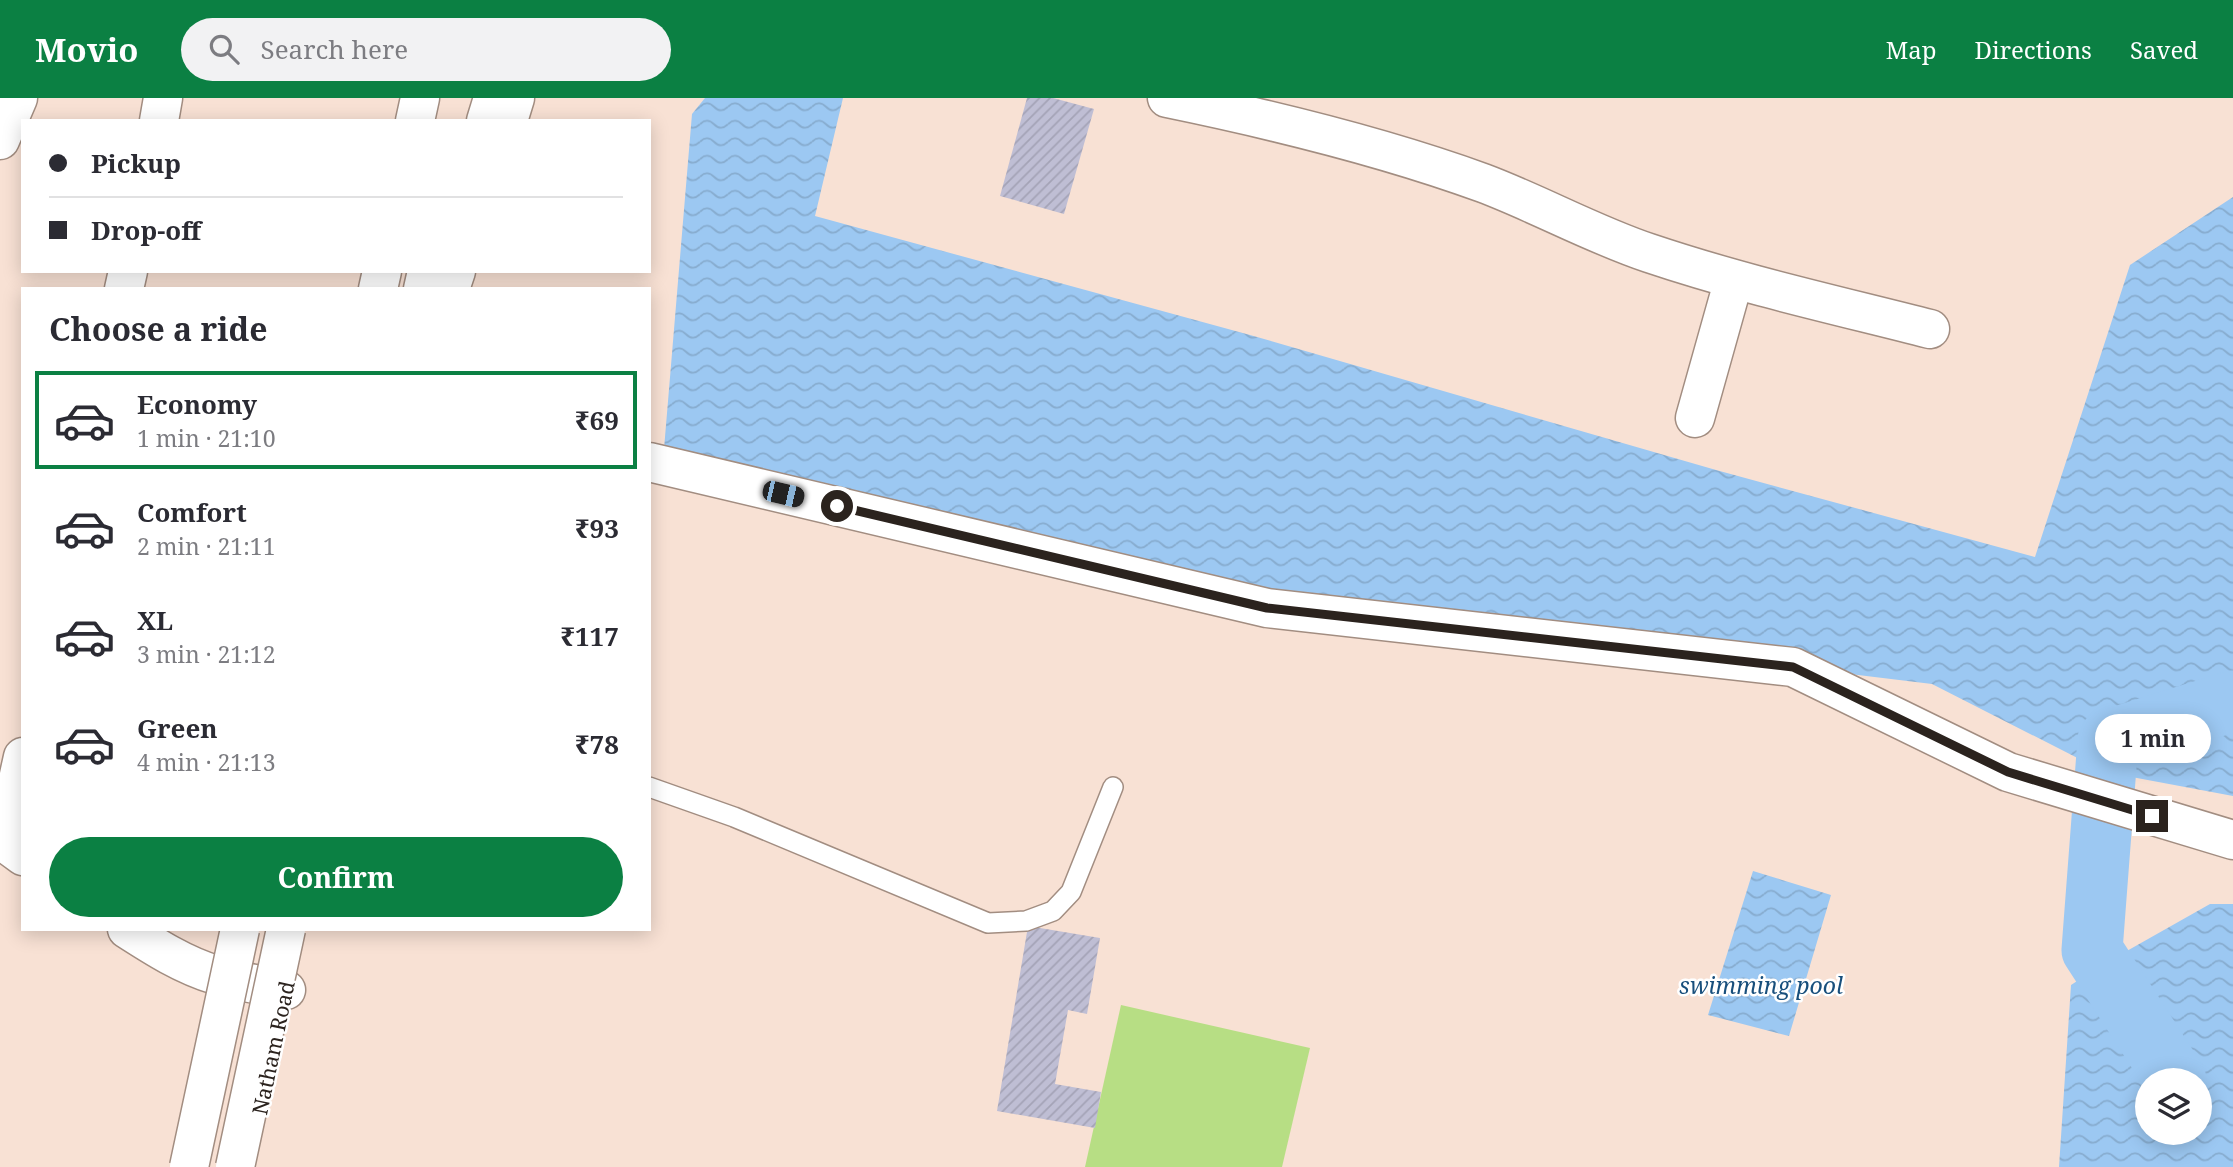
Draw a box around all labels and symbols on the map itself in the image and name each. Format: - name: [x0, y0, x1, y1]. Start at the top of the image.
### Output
- car: [761, 479, 806, 509]
- route start: [821, 490, 853, 522]
- callout: 1 min: [2094, 714, 2210, 764]
- route end: [2136, 800, 2168, 832]
- water label: swimming pool: [1679, 969, 1843, 1001]
- street label: Natham Road: [245, 978, 301, 1117]

